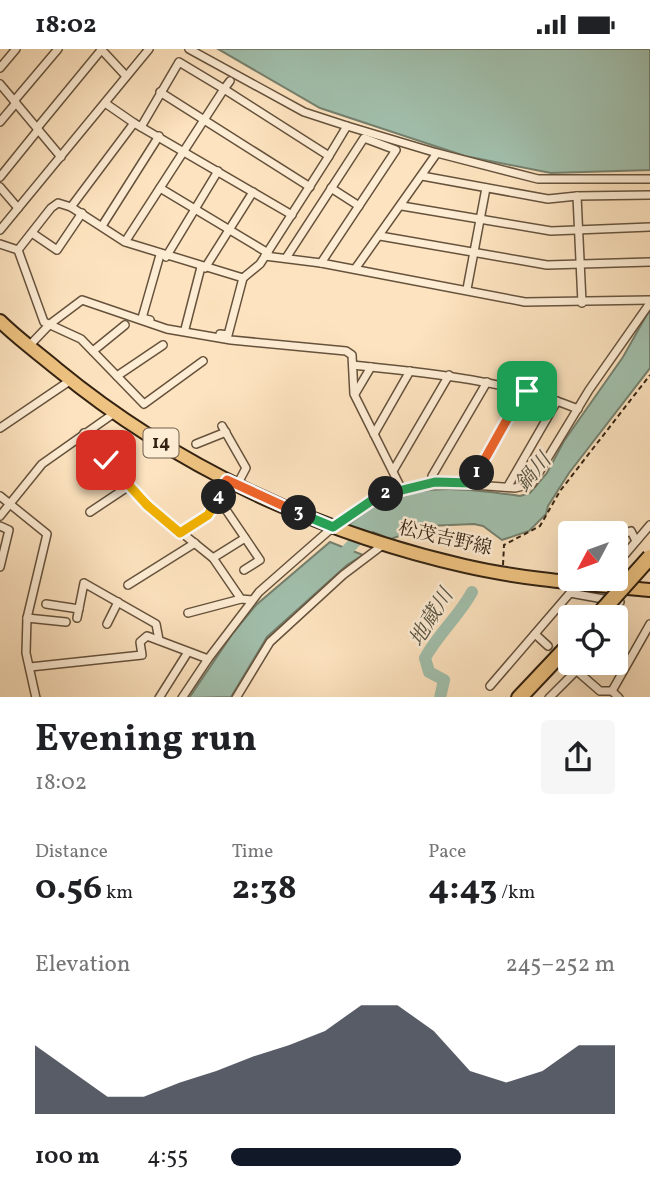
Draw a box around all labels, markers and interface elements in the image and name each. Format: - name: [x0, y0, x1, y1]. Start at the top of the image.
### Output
- text: 18:02: [35, 7, 97, 43]
- pin: [497, 361, 557, 421]
- icon: arrive: [508, 372, 546, 410]
- road number: 14: [144, 429, 178, 457]
- pin: [76, 430, 136, 490]
- icon: check: [87, 441, 125, 479]
- water label: 鍋川: [509, 446, 560, 498]
- pin: 1: [460, 455, 494, 491]
- text: 1: [473, 459, 480, 485]
- pin: 2: [368, 477, 404, 511]
- pin: 4: [202, 479, 236, 515]
- text: 2: [381, 480, 390, 506]
- text: 4: [213, 483, 224, 509]
- pin: 3: [282, 496, 316, 531]
- text: 3: [294, 499, 303, 525]
- street label: 松茂吉野線: [396, 516, 494, 562]
- north arrow: [558, 521, 628, 591]
- map controls: [558, 521, 628, 675]
- water label: 地蔵川: [403, 582, 462, 652]
- button: locate: [558, 605, 628, 675]
- text: Evening run: [35, 714, 257, 767]
- button: share: [541, 720, 615, 794]
- text: 18:02: [35, 767, 87, 799]
- text: Distance: [35, 839, 108, 865]
- text: Time: [232, 839, 273, 865]
- text: Pace: [428, 839, 466, 865]
- text: 0.56: [35, 865, 102, 913]
- text: 2:38: [232, 865, 297, 913]
- text: 4:43: [428, 865, 497, 913]
- text: km: [102, 880, 133, 906]
- text: /km: [497, 880, 535, 906]
- text: Elevation: [35, 949, 131, 981]
- text: 245–252 m: [505, 949, 615, 981]
- text: 100 m: [35, 1141, 100, 1173]
- text: 4:55: [147, 1141, 188, 1173]

